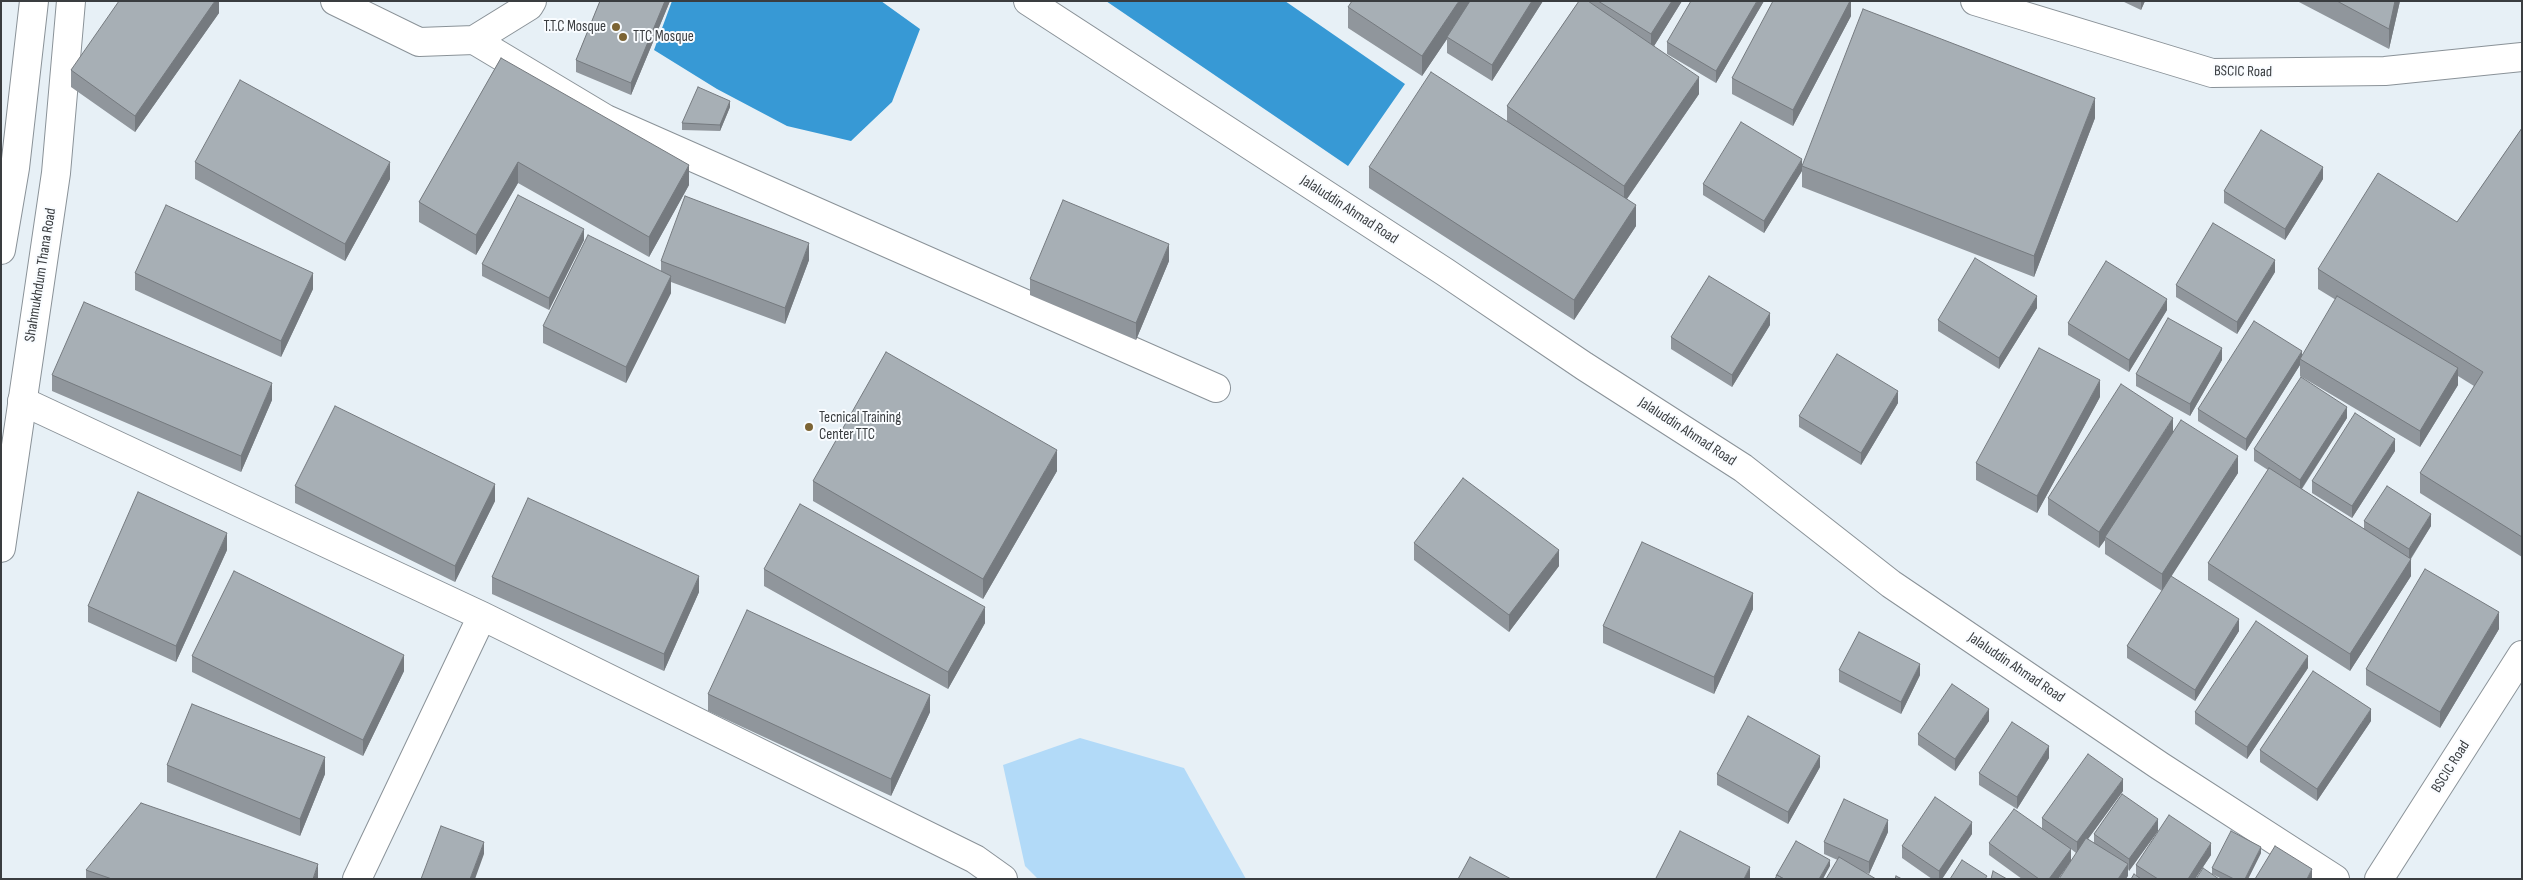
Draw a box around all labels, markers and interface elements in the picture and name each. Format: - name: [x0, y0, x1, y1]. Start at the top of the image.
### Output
- place label: T.T.C Mosque: [543, 18, 606, 36]
- marker: T.T.C Mosque: [610, 21, 622, 33]
- place label: TTC Mosque: [633, 28, 694, 46]
- marker: TTC Mosque: [617, 31, 629, 43]
- street label: BSCIC Road: [2214, 62, 2272, 82]
- street label: Jalaluddin Ahmad Road: [1297, 172, 1401, 248]
- street label: Shahmukhdum Thana Road: [22, 207, 60, 343]
- street label: Jalaluddin Ahmad Road: [1635, 394, 1739, 470]
- place label: Tecnical Training Center TTC: [819, 409, 901, 444]
- marker: Tecnical Training Center TTC: [803, 421, 815, 433]
- street label: Jalaluddin Ahmad Road: [1964, 629, 2068, 707]
- street label: BSCIC Road: [2428, 738, 2474, 796]

